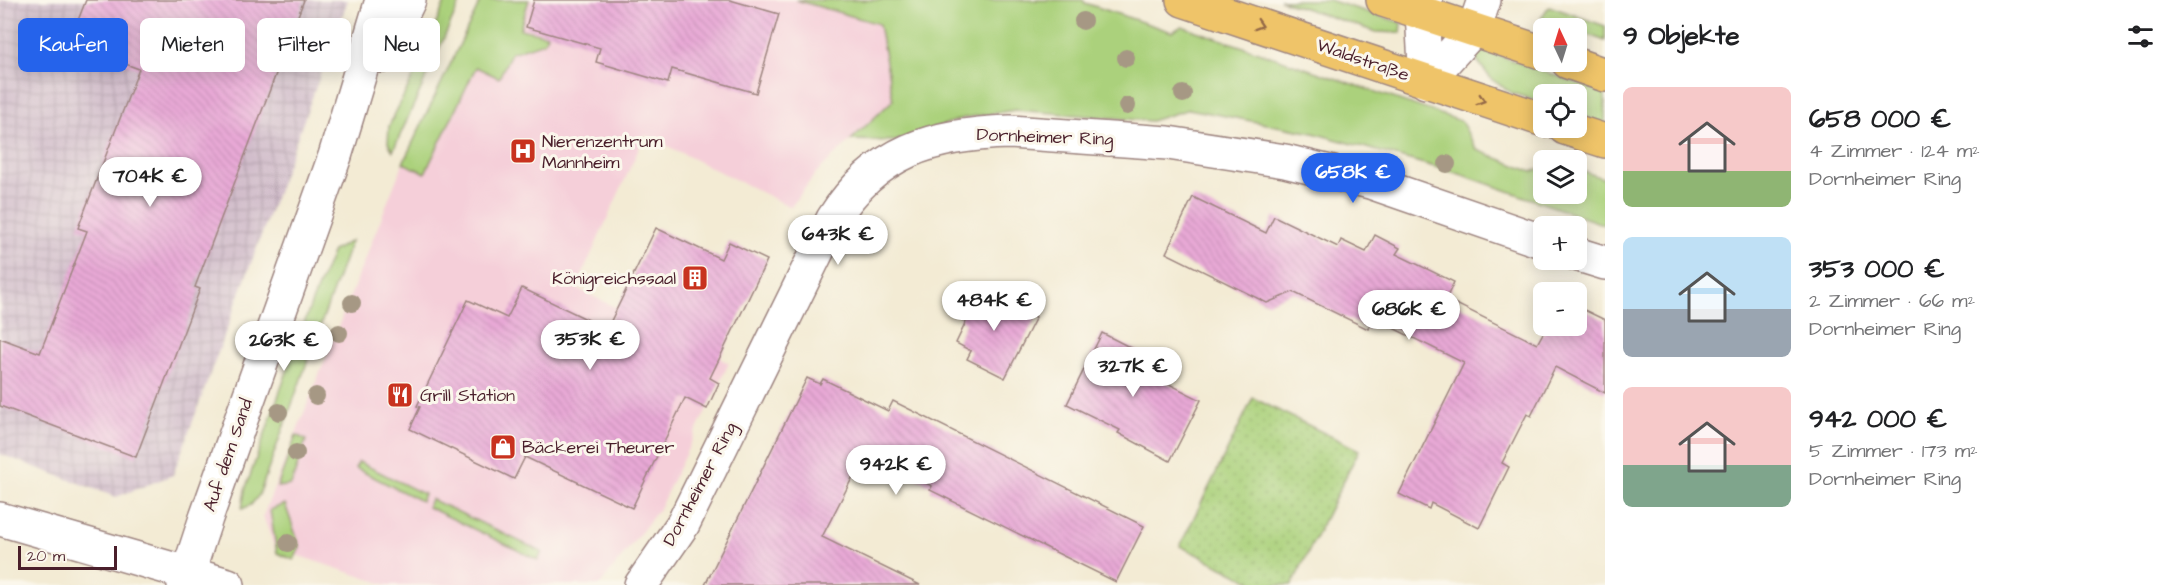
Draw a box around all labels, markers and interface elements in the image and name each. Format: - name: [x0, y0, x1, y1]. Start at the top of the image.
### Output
- chip: Kaufen: [18, 18, 128, 72]
- chip: Mieten: [140, 18, 245, 72]
- chip: Filter: [257, 18, 351, 72]
- chip: Neu: [363, 18, 440, 72]
- one-way arrow: [1253, 18, 1264, 30]
- north arrow: [1533, 18, 1587, 72]
- map controls: [1533, 18, 1587, 336]
- text: 9 Objekte: [1623, 18, 1739, 54]
- icon: filters: [2124, 20, 2157, 53]
- street label: Waldstraße: [1314, 33, 1413, 88]
- button: locate: [1533, 84, 1587, 138]
- one-way arrow: [1475, 92, 1486, 105]
- text: 658 000 €: [1809, 101, 1951, 137]
- icon: home: [1671, 111, 1743, 183]
- street label: Dornheimer Ring: [976, 122, 1114, 153]
- place label: Nierenzentrum Mannheim: [542, 129, 662, 175]
- hospital icon: Nierenzentrum Mannheim: [508, 136, 538, 166]
- text: 4 Zimmer · 124 m²: [1809, 137, 1980, 165]
- button: layers: [1533, 150, 1587, 204]
- pin: 658K €: [1304, 153, 1402, 204]
- pin: 704K €: [101, 157, 199, 208]
- text: 658K €: [1315, 158, 1391, 186]
- text: 704K €: [113, 162, 187, 190]
- text: Dornheimer Ring: [1809, 165, 1961, 193]
- pin: 643K €: [789, 215, 887, 266]
- button: +: [1533, 216, 1587, 270]
- text: 643K €: [802, 220, 874, 248]
- text: 353 000 €: [1809, 251, 1945, 287]
- icon: home: [1671, 261, 1743, 333]
- building icon: Königreichssaal: [680, 263, 710, 293]
- place label: Königreichssaal: [552, 266, 676, 292]
- pin: 484K €: [945, 281, 1043, 332]
- button: −: [1533, 282, 1587, 336]
- text: 484K €: [956, 286, 1032, 314]
- text: 2 Zimmer · 66 m²: [1809, 287, 1975, 315]
- pin: 686K €: [1360, 290, 1458, 341]
- text: 686K €: [1372, 295, 1446, 323]
- text: Dornheimer Ring: [1809, 315, 1961, 343]
- pin: 353K €: [541, 320, 639, 371]
- pin: 263K €: [235, 321, 333, 372]
- text: 353K €: [555, 325, 625, 353]
- text: 263K €: [249, 326, 319, 354]
- pin: 327K €: [1084, 347, 1182, 398]
- text: 327K €: [1098, 352, 1168, 380]
- restaurant icon: Grill Station: [385, 380, 415, 410]
- place label: Grill Station: [420, 383, 515, 408]
- street label: Auf dem Sand: [197, 395, 259, 515]
- text: 942 000 €: [1809, 401, 1947, 437]
- icon: home: [1671, 411, 1743, 483]
- street label: Dornheimer Ring: [657, 418, 744, 551]
- shop icon: Bäckerei Theurer: [488, 432, 518, 462]
- place label: Bäckerei Theurer: [522, 435, 674, 460]
- text: 5 Zimmer · 173 m²: [1809, 437, 1978, 465]
- pin: 942K €: [847, 445, 945, 496]
- text: 942K €: [860, 450, 932, 478]
- text: Dornheimer Ring: [1809, 465, 1961, 493]
- scale bar: [18, 543, 117, 570]
- text: 20 m: [27, 545, 65, 567]

